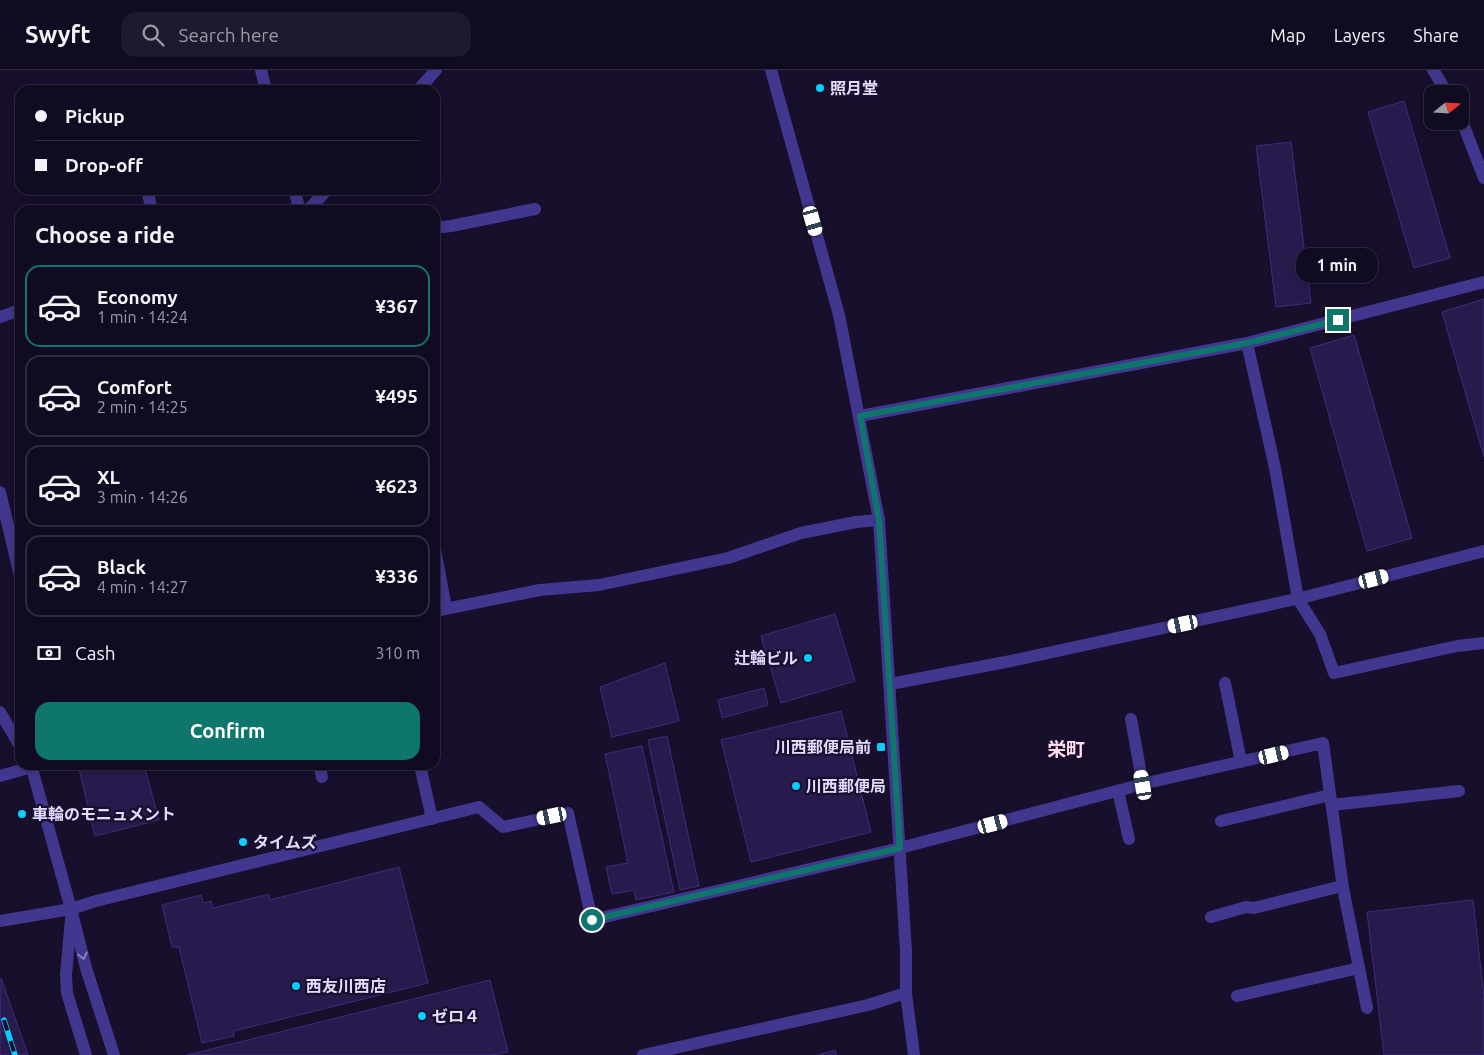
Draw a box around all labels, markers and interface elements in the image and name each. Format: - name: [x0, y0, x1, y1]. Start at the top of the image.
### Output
- search box: [121, 12, 471, 57]
- text: Swyft: [25, 21, 91, 48]
- icon: search: [139, 21, 167, 49]
- text: Search here: [179, 24, 279, 46]
- text: Map: [1270, 25, 1306, 45]
- text: Layers: [1334, 25, 1385, 45]
- text: Share: [1413, 25, 1459, 45]
- place label: 照月堂: [830, 79, 878, 97]
- marker: 照月堂: [814, 82, 826, 94]
- north arrow: [1424, 85, 1469, 130]
- map controls: [1424, 85, 1469, 130]
- text: Pickup: [65, 105, 125, 127]
- text: Drop-off: [65, 154, 143, 176]
- car: [801, 205, 824, 237]
- text: Choose a ride: [35, 222, 175, 247]
- callout: 1 min: [1297, 248, 1379, 282]
- text: 1 min: [1317, 256, 1357, 274]
- icon: car: [37, 284, 82, 329]
- text: Economy: [97, 286, 178, 308]
- text: ¥367: [375, 295, 418, 317]
- text: 1 min · 14:24: [97, 308, 188, 326]
- route end: [1327, 309, 1349, 331]
- icon: car: [37, 374, 82, 419]
- text: Comfort: [97, 376, 172, 398]
- text: ¥495: [375, 385, 418, 407]
- text: 2 min · 14:25: [97, 398, 188, 416]
- icon: car: [37, 464, 82, 509]
- text: XL: [97, 466, 120, 488]
- text: ¥623: [375, 475, 418, 497]
- text: 3 min · 14:26: [97, 488, 188, 506]
- icon: car: [37, 554, 82, 599]
- text: Black: [97, 556, 146, 578]
- text: ¥336: [375, 565, 418, 587]
- car: [1357, 568, 1390, 590]
- text: 4 min · 14:27: [97, 578, 188, 596]
- car: [1166, 614, 1199, 634]
- icon: cash: [35, 639, 63, 667]
- text: Cash: [75, 642, 116, 664]
- text: 310 m: [375, 644, 420, 662]
- place label: 辻輪ビル: [734, 649, 798, 667]
- marker: 辻輪ビル: [802, 652, 814, 664]
- button: Confirm: [35, 702, 420, 760]
- place label: 川西郵便局前: [775, 738, 871, 756]
- district label: 栄町: [1047, 738, 1085, 760]
- marker: 川西郵便局前: [875, 741, 887, 753]
- car: [1257, 744, 1290, 766]
- car: [1133, 769, 1152, 801]
- place label: 川西郵便局: [806, 777, 886, 795]
- marker: 川西郵便局: [790, 780, 802, 792]
- place label: 車輪のモニュメント: [32, 805, 176, 823]
- car: [535, 806, 568, 826]
- marker: 車輪のモニュメント: [16, 808, 28, 820]
- car: [976, 813, 1009, 835]
- place label: タイムズ: [253, 833, 317, 851]
- marker: タイムズ: [237, 836, 249, 848]
- route start: [581, 909, 603, 931]
- one-way arrow: [77, 952, 88, 961]
- place label: 西友川西店: [306, 977, 386, 995]
- marker: 西友川西店: [290, 980, 302, 992]
- place label: ゼロ４: [432, 1007, 480, 1025]
- marker: ゼロ４: [416, 1010, 428, 1022]

